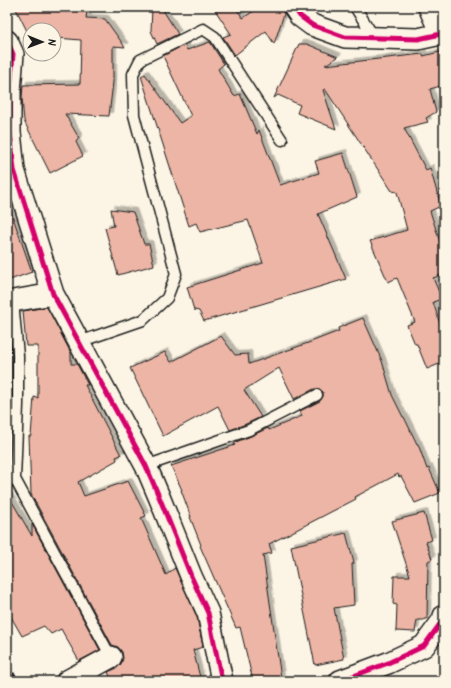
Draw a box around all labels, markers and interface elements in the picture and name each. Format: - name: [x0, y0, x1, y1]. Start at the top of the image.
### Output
- north arrow: [22, 22, 62, 62]
- text: N: [42, 39, 60, 46]

